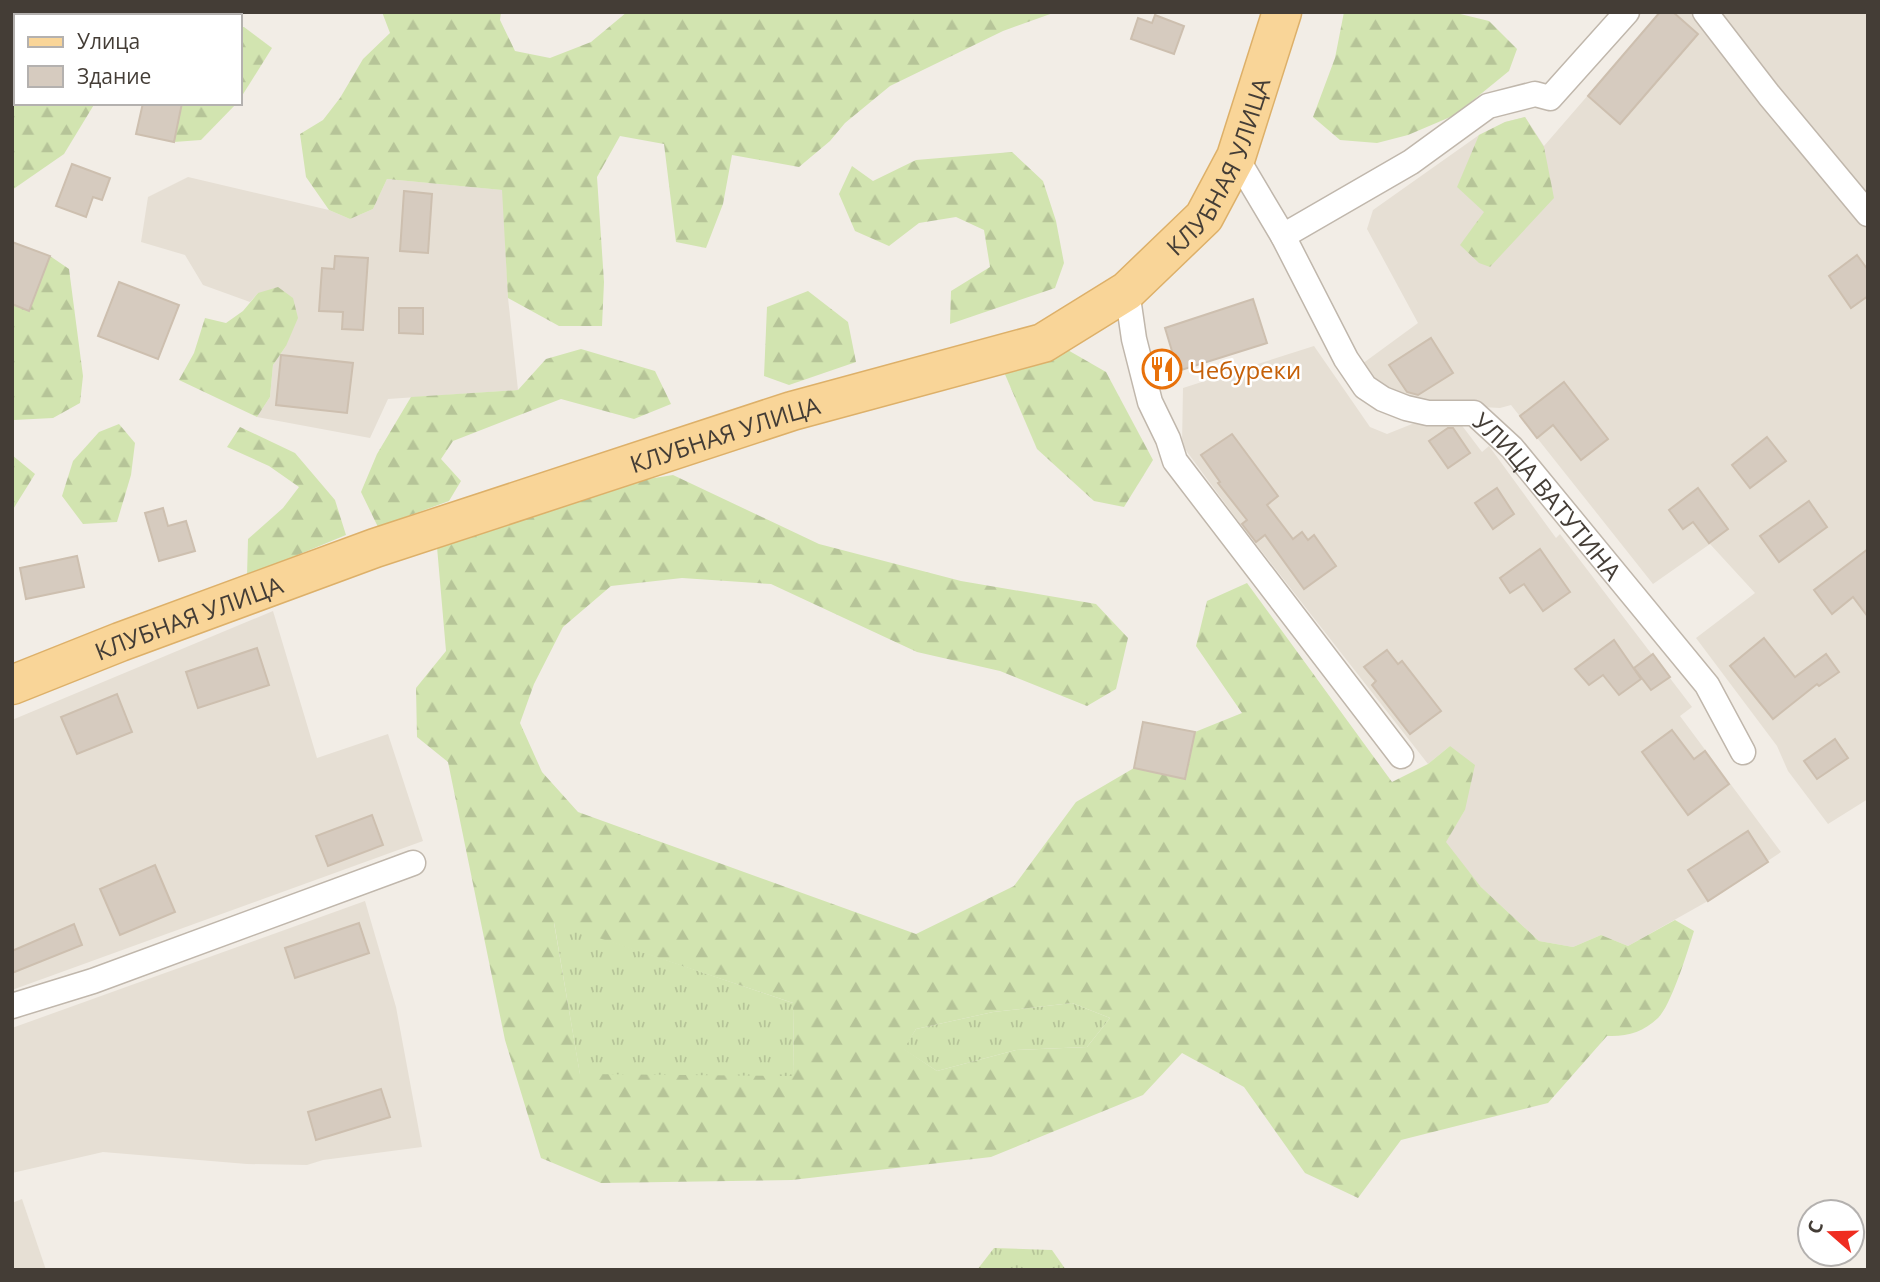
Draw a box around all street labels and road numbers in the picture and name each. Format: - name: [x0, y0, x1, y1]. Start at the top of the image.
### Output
- street label: КЛУБНАЯ УЛИЦА: [1158, 73, 1277, 262]
- street label: КЛУБНАЯ УЛИЦА: [625, 388, 824, 480]
- street label: УЛИЦА ВАТУТИНА: [1467, 404, 1630, 587]
- street label: КЛУБНАЯ УЛИЦА: [89, 567, 288, 667]

